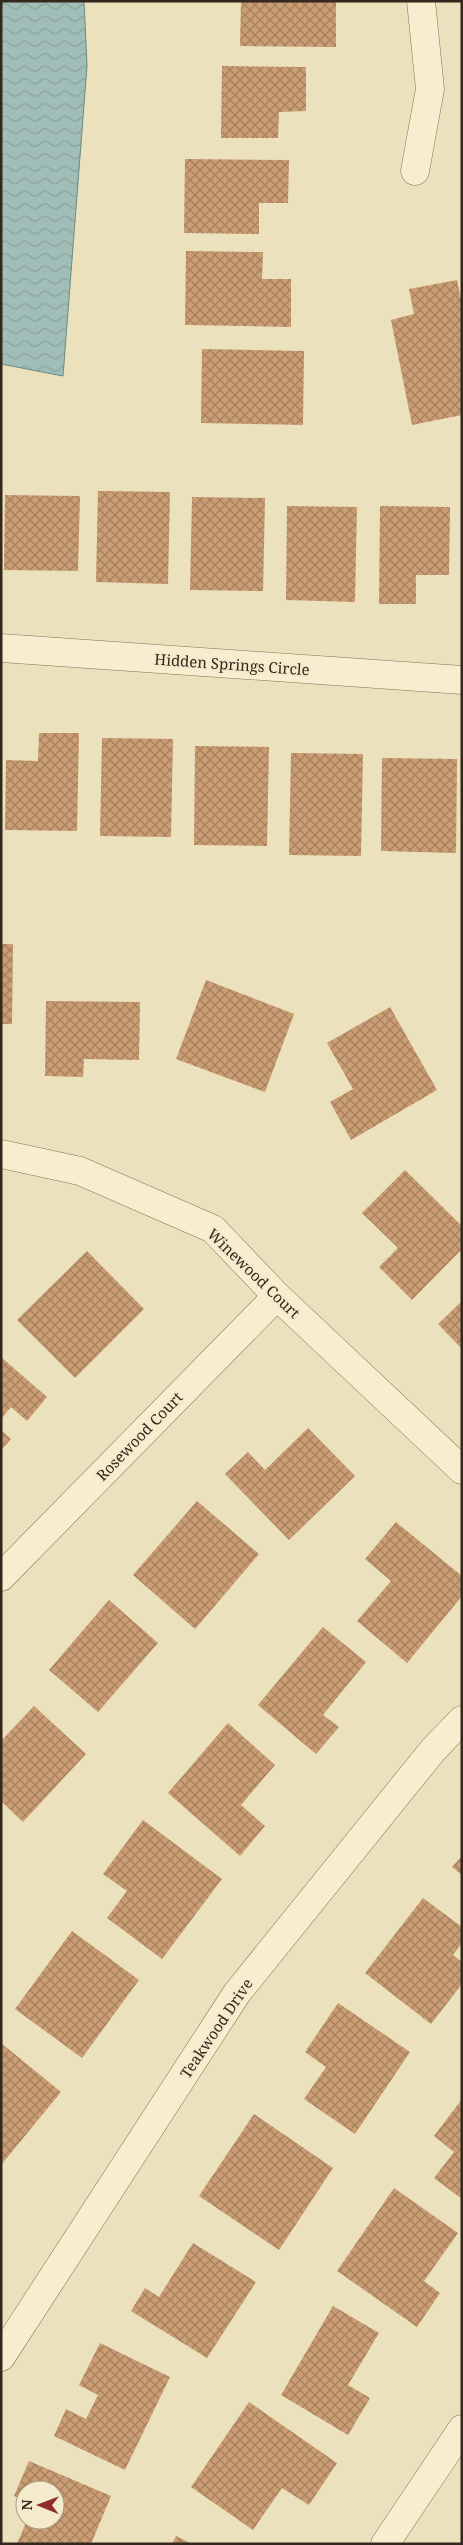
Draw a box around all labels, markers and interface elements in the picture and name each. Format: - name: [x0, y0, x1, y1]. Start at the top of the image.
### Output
- street label: Hidden Springs Circle: [154, 649, 310, 679]
- street label: Winewood Court: [203, 1224, 305, 1322]
- street label: Rosewood Court: [91, 1387, 187, 1485]
- street label: Teakwood Drive: [175, 1974, 257, 2082]
- north arrow: [15, 2480, 65, 2530]
- text: N: [17, 2499, 36, 2510]

